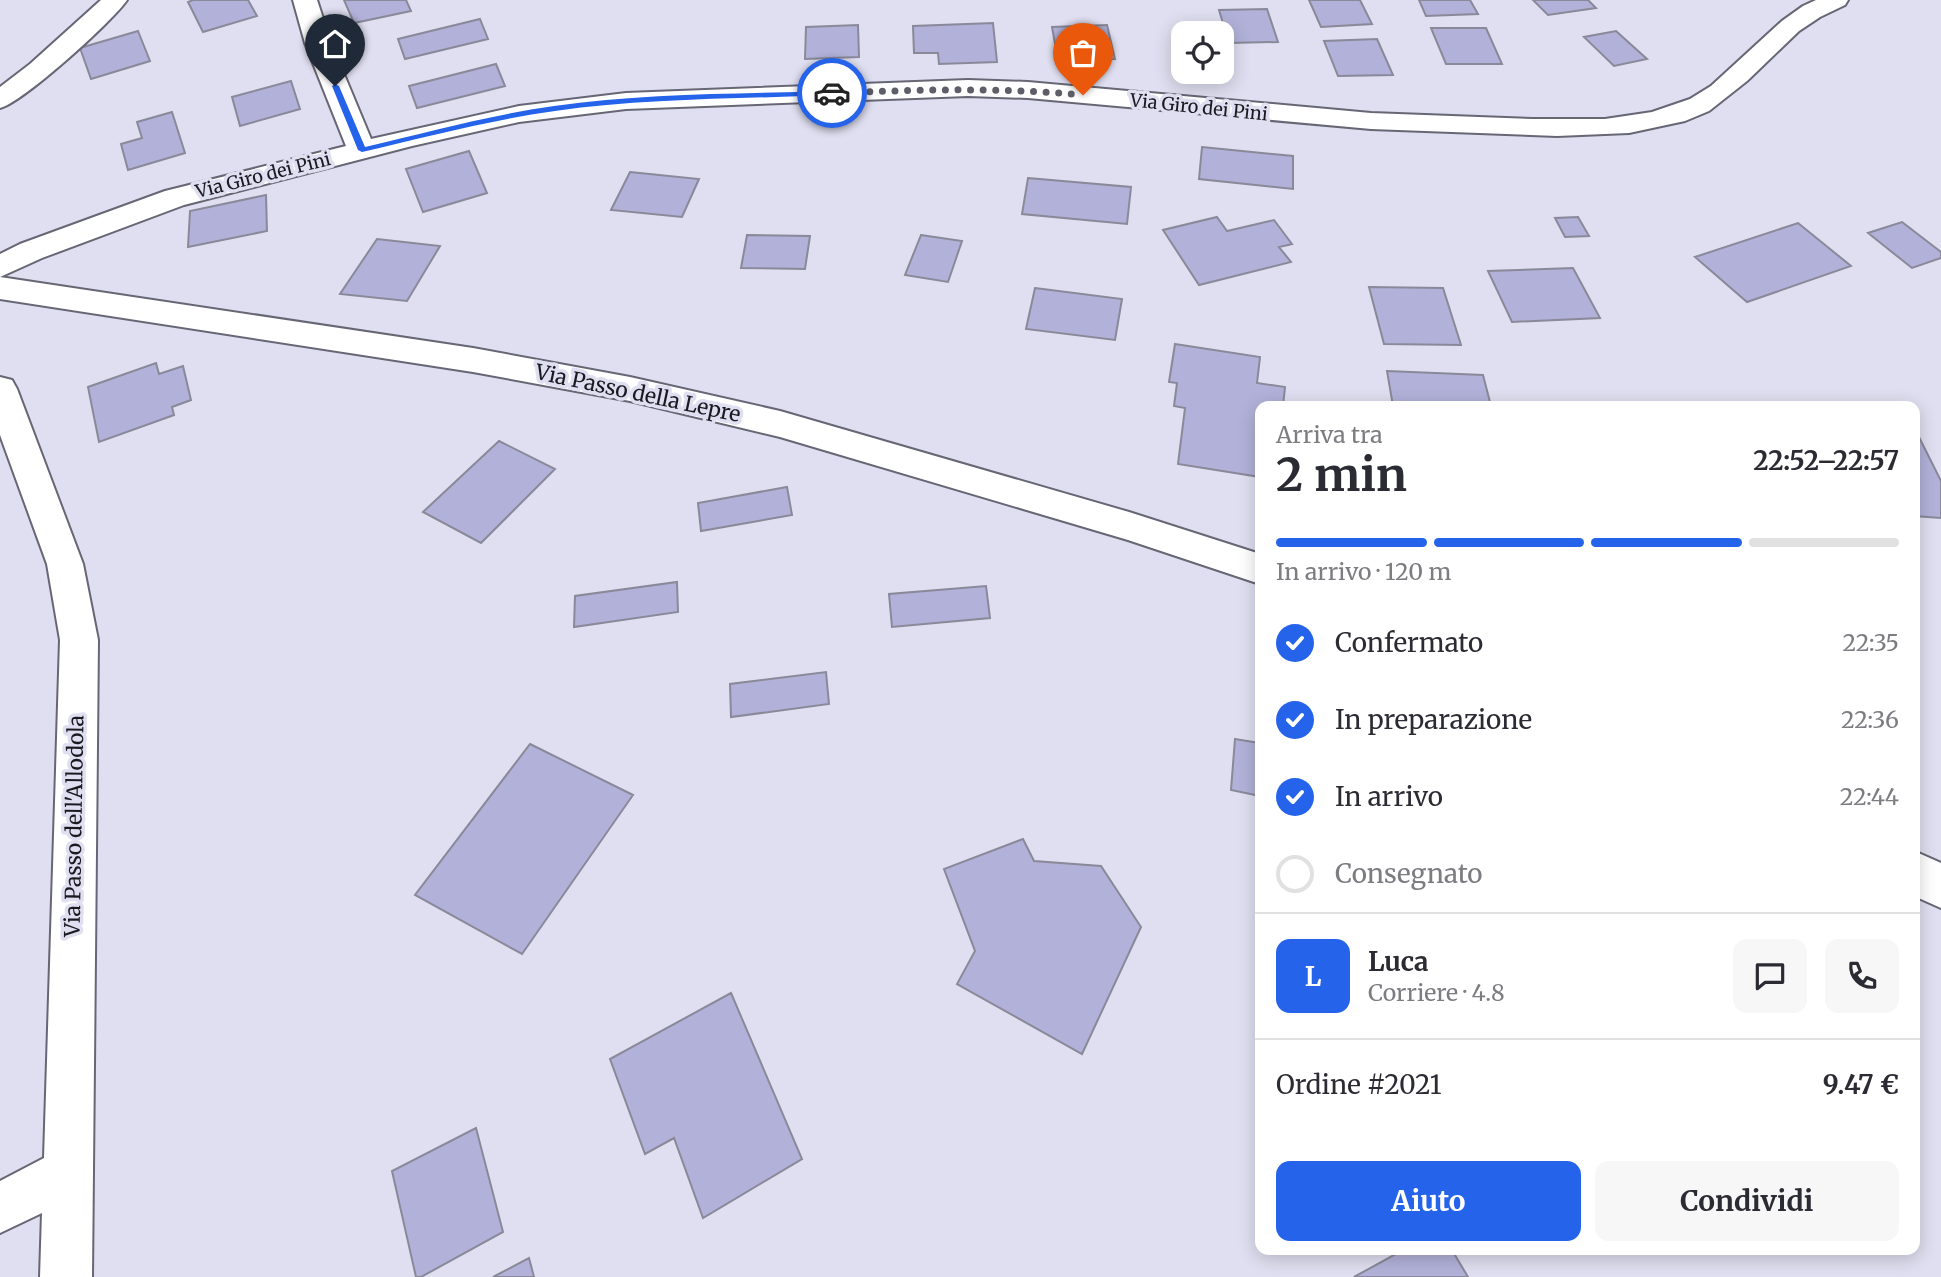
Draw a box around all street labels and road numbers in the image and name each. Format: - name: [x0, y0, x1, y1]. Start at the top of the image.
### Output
- street label: Via Giro dei Pini: [1128, 88, 1269, 126]
- street label: Via Giro dei Pini: [192, 147, 333, 203]
- street label: Via Passo della Lepre: [532, 358, 743, 428]
- street label: Via Passo dell'Allodola: [59, 715, 89, 938]

